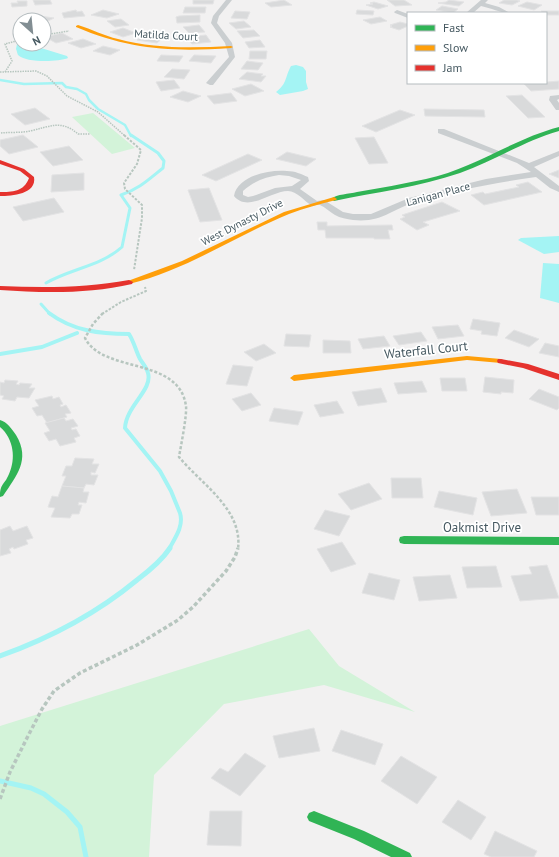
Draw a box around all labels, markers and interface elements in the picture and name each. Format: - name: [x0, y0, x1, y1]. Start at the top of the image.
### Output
- north arrow: [12, 12, 52, 52]
- legend: [407, 12, 547, 84]
- text: Fast: [443, 20, 464, 35]
- street label: Matilda Court: [134, 26, 199, 44]
- text: N: [30, 33, 43, 49]
- text: Slow: [443, 40, 468, 55]
- text: Jam: [442, 60, 462, 75]
- street label: Lanigan Place: [405, 179, 472, 209]
- street label: West Dynasty Drive: [199, 195, 286, 249]
- street label: Waterfall Court: [383, 337, 469, 363]
- street label: Oakmist Drive: [443, 519, 521, 536]

